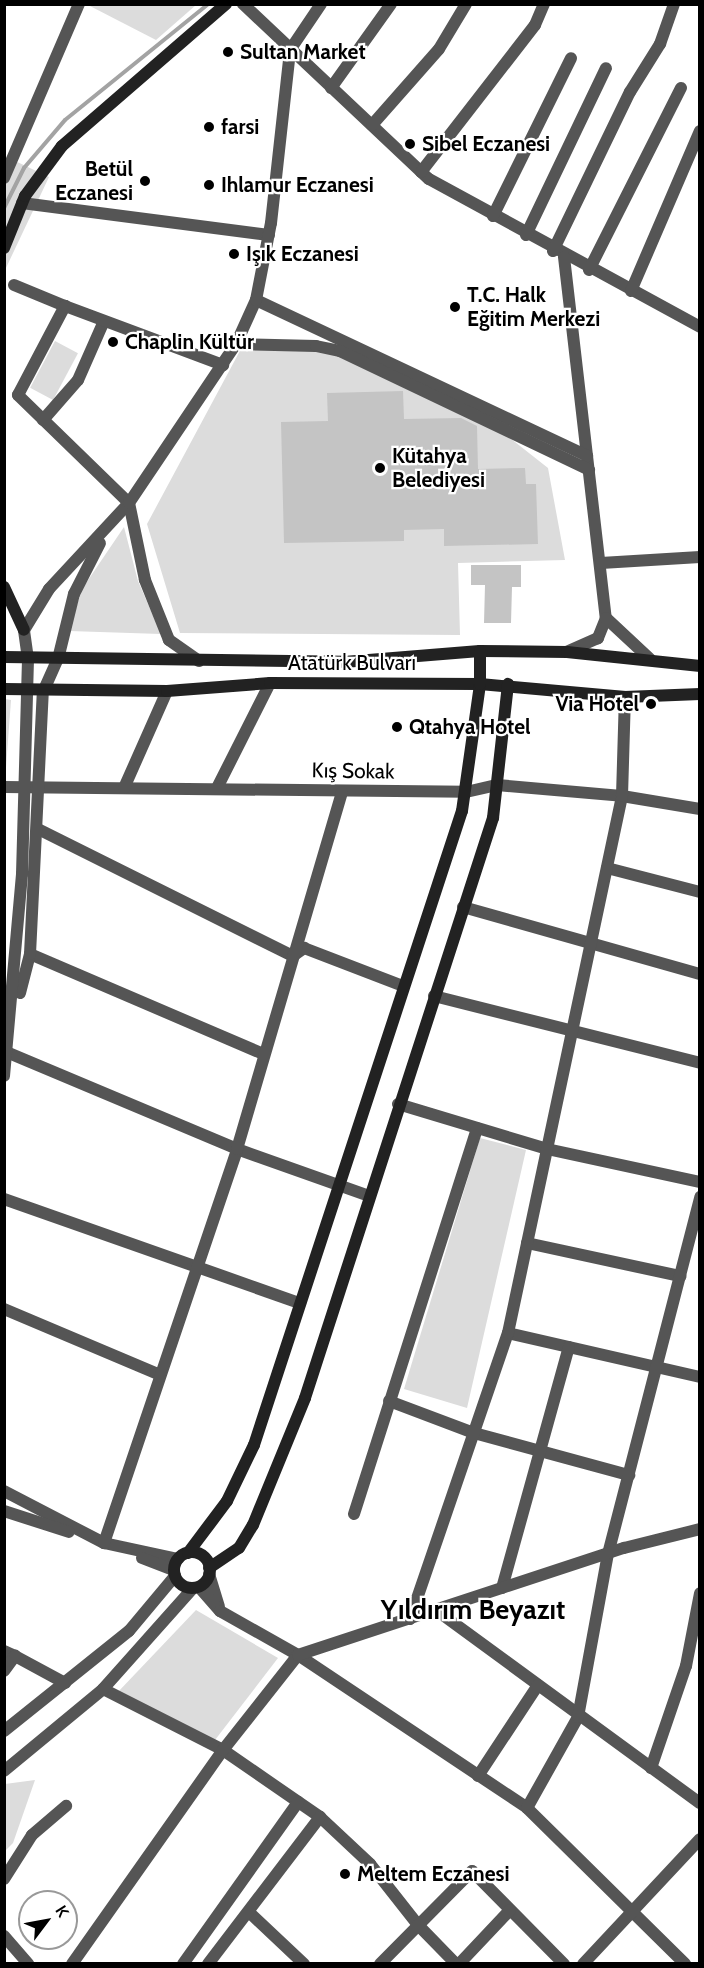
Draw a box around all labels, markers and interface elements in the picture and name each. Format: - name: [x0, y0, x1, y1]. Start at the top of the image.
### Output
- place label: Sultan Market: [240, 39, 366, 65]
- marker: Sultan Market: [221, 45, 235, 59]
- place label: farsi: [221, 114, 259, 140]
- marker: farsi: [202, 120, 216, 134]
- place label: Sibel Eczanesi: [422, 131, 550, 157]
- marker: Sibel Eczanesi: [403, 137, 417, 151]
- place label: Betül Eczanesi: [55, 156, 133, 206]
- place label: Ihlamur Eczanesi: [221, 172, 374, 198]
- marker: Betül Eczanesi: [138, 174, 152, 188]
- marker: Ihlamur Eczanesi: [202, 178, 216, 192]
- place label: Işık Eczanesi: [246, 241, 359, 267]
- marker: Işık Eczanesi: [227, 247, 241, 261]
- place label: T.C. Halk Eğitim Merkezi: [467, 282, 600, 332]
- marker: T.C. Halk Eğitim Merkezi: [448, 300, 462, 314]
- place label: Chaplin Kültür: [125, 329, 254, 355]
- marker: Chaplin Kültür: [106, 335, 120, 349]
- place label: Kütahya Belediyesi: [392, 443, 485, 493]
- marker: Kütahya Belediyesi: [373, 461, 387, 475]
- street label: Atatürk Bulvarı: [288, 650, 416, 676]
- place label: Via Hotel: [555, 691, 639, 717]
- marker: Via Hotel: [644, 697, 658, 711]
- place label: Qtahya Hotel: [409, 714, 531, 740]
- marker: Qtahya Hotel: [390, 720, 404, 734]
- street label: Kış Sokak: [311, 758, 395, 784]
- district label: Yıldırım Beyazıt: [381, 1594, 565, 1626]
- place label: Meltem Eczanesi: [357, 1861, 509, 1887]
- marker: Meltem Eczanesi: [338, 1867, 352, 1881]
- north arrow: [18, 1890, 78, 1950]
- text: K: [51, 1902, 73, 1921]

